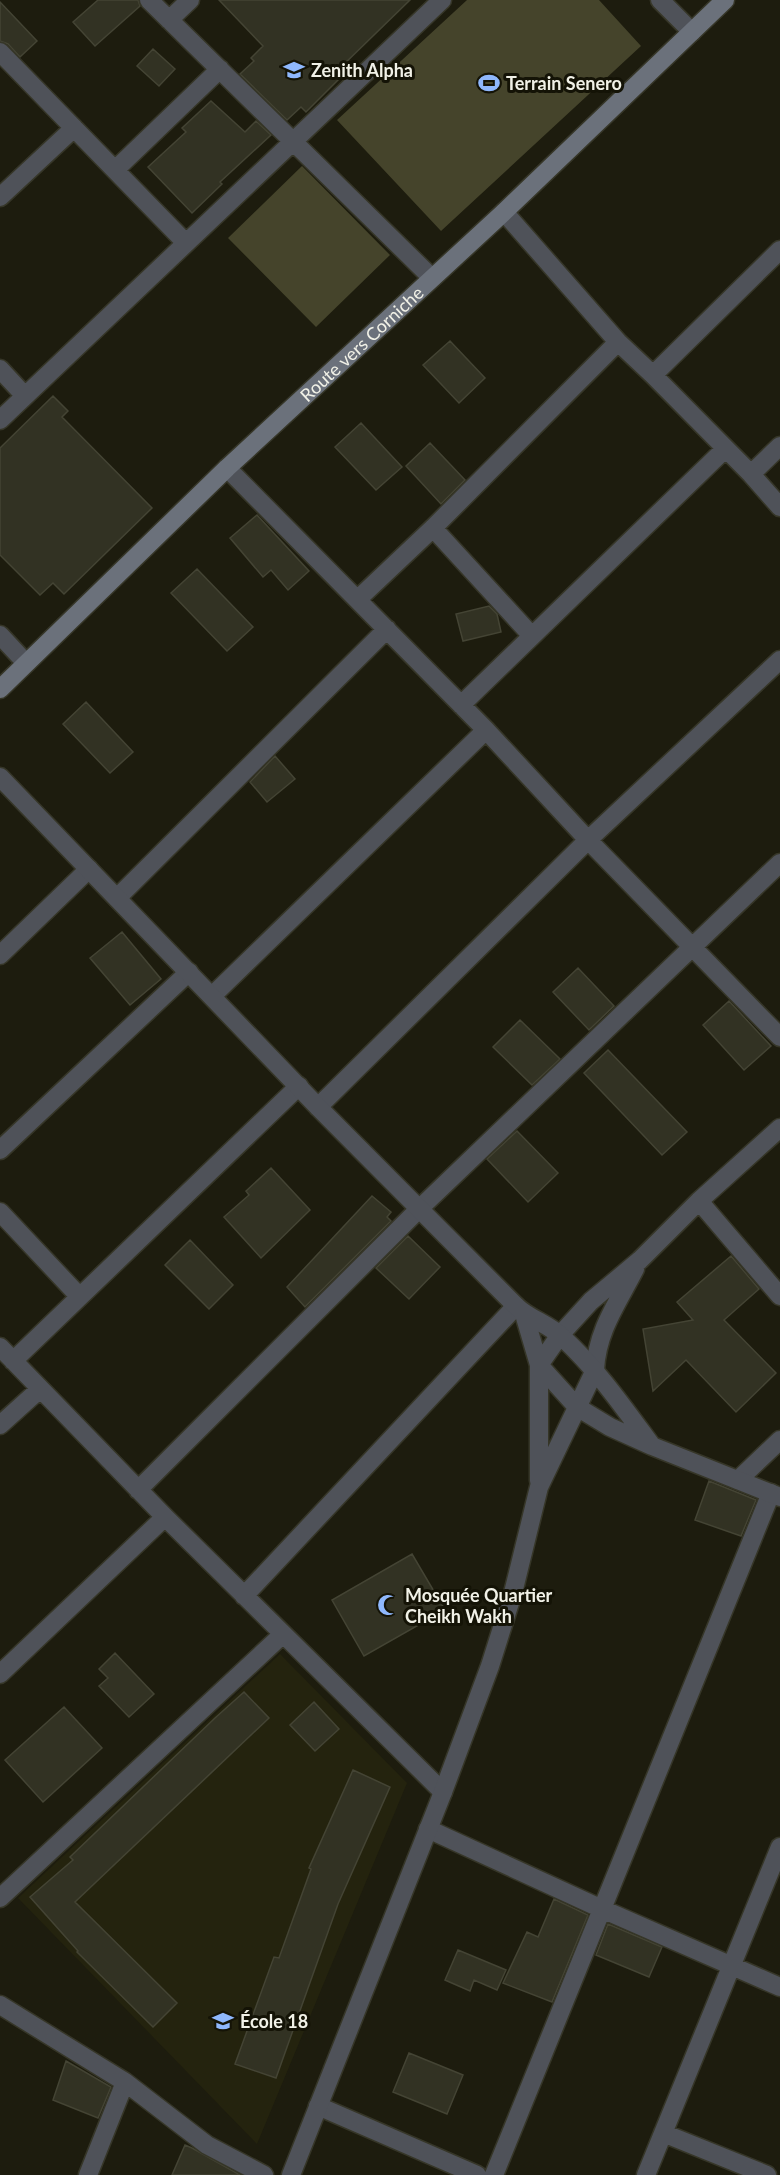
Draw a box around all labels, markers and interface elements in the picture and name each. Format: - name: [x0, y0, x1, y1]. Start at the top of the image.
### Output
- school or university icon: Zenith Alpha: [282, 58, 306, 82]
- place label: Zenith Alpha: [311, 59, 413, 81]
- sports icon: Terrain Senero: [477, 71, 501, 95]
- place label: Terrain Senero: [506, 72, 622, 94]
- street label: Route vers Corniche: [295, 281, 428, 406]
- place label: Mosquée Quartier Cheikh Wakh: [405, 1584, 553, 1627]
- mosque icon: Mosquée Quartier Cheikh Wakh: [376, 1593, 400, 1617]
- school or university icon: École 18: [211, 2009, 235, 2033]
- place label: École 18: [240, 2010, 308, 2032]

